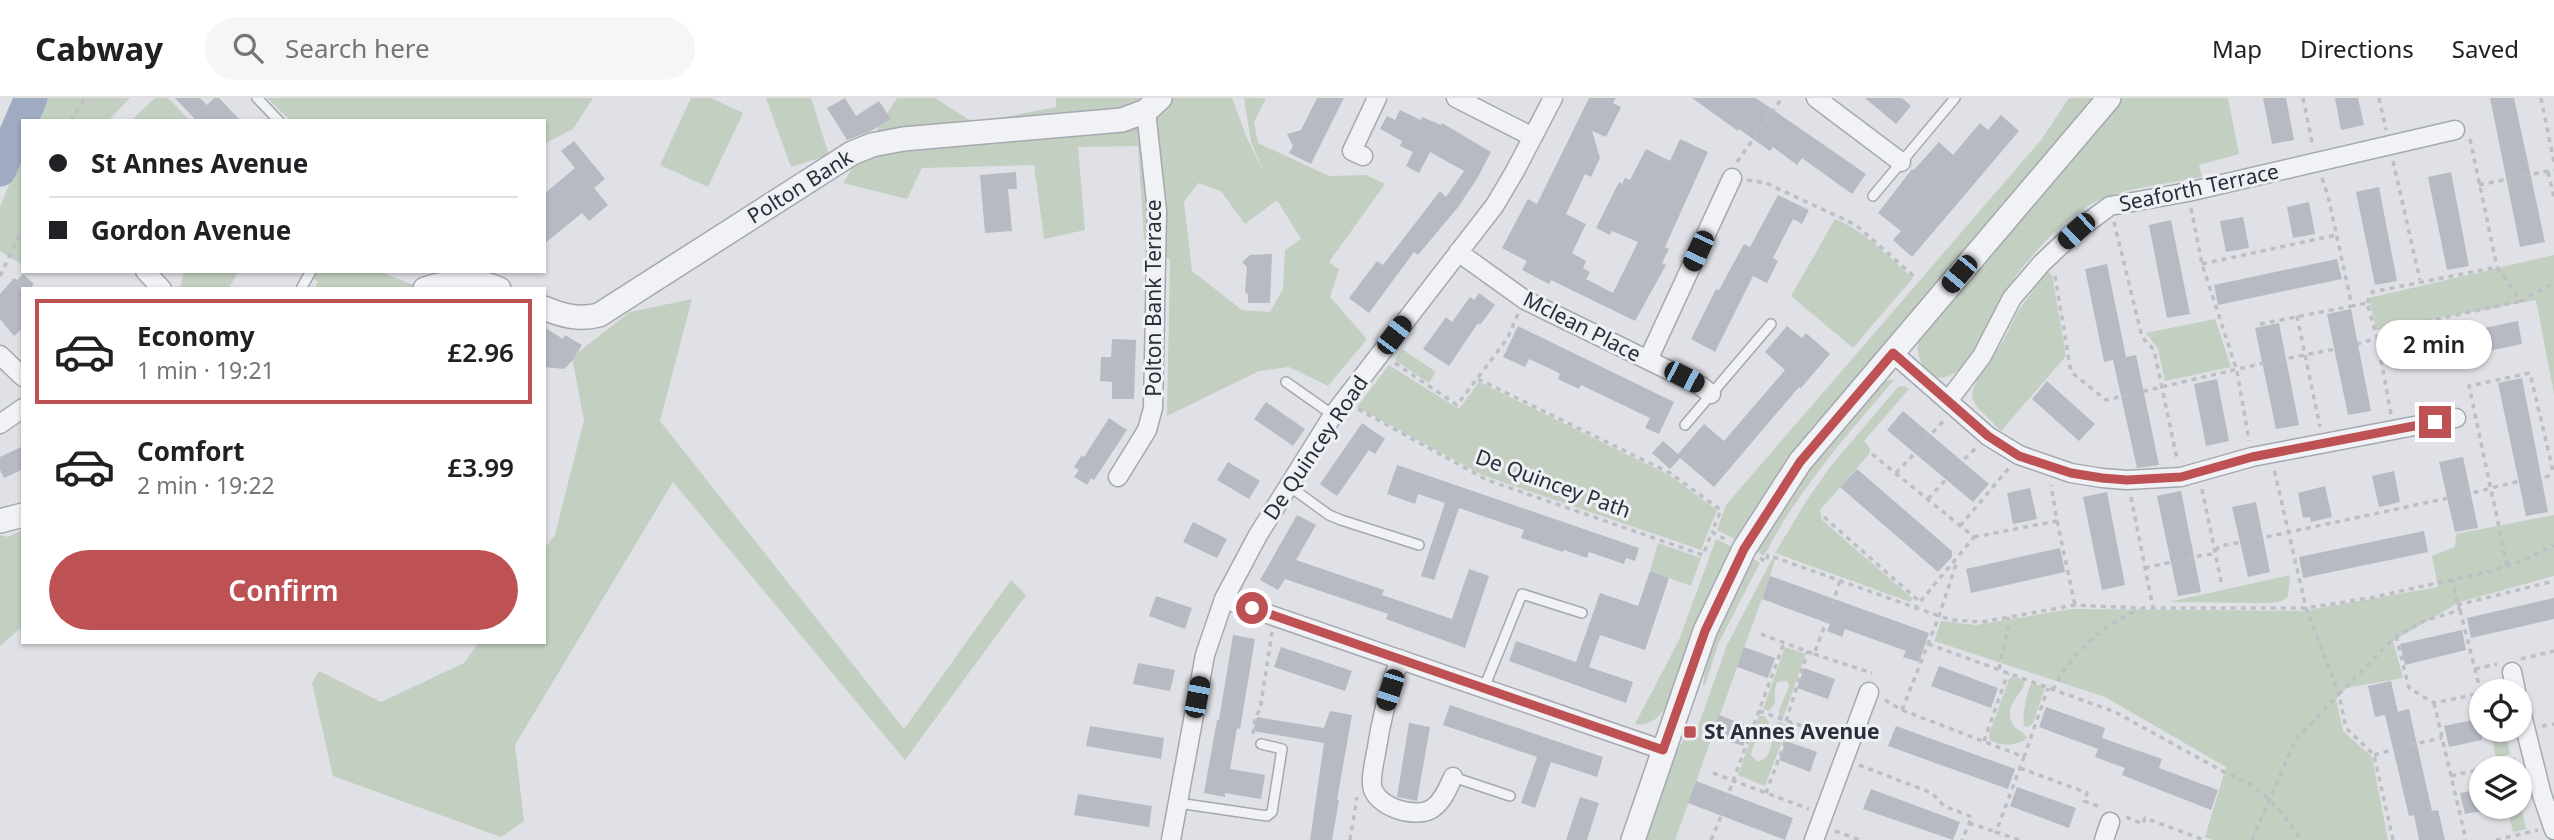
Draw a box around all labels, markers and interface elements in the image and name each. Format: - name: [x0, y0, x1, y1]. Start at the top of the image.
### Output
- search box: [205, 17, 695, 80]
- text: Cabway: [35, 26, 163, 71]
- icon: search: [229, 29, 267, 67]
- text: Search here: [285, 30, 430, 66]
- text: Map: [2212, 32, 2262, 65]
- text: Directions: [2300, 32, 2414, 65]
- text: Saved: [2452, 32, 2519, 65]
- street label: Polton Bank: [742, 142, 858, 230]
- text: St Annes Avenue: [91, 145, 308, 181]
- street label: Seaforth Terrace: [2116, 156, 2281, 218]
- street label: Polton Bank Terrace: [1139, 199, 1167, 397]
- car: [2054, 209, 2099, 253]
- text: Gordon Avenue: [91, 212, 291, 248]
- car: [1680, 228, 1717, 274]
- car: [1938, 251, 1981, 297]
- street label: Mclean Place: [1519, 284, 1646, 368]
- car: [1373, 312, 1416, 358]
- text: Economy: [137, 318, 255, 354]
- icon: car: [53, 320, 116, 383]
- callout: 2 min: [2377, 320, 2493, 370]
- text: 2 min: [2403, 328, 2465, 360]
- text: £2.96: [447, 334, 514, 370]
- text: 1 min · 19:21: [137, 354, 275, 386]
- car: [1661, 358, 1708, 396]
- street label: De Quincey Road: [1256, 370, 1374, 525]
- route end: [2419, 406, 2451, 438]
- text: Comfort: [137, 433, 245, 469]
- icon: car: [53, 435, 116, 498]
- street label: De Quincey Path: [1472, 442, 1635, 524]
- text: £3.99: [447, 449, 514, 485]
- text: 2 min · 19:22: [137, 469, 275, 501]
- button: Confirm: [49, 550, 518, 630]
- route start: [1236, 592, 1268, 624]
- car: [1374, 667, 1407, 713]
- car: [1183, 674, 1212, 720]
- map controls: [2469, 679, 2532, 819]
- button: locate: [2469, 679, 2532, 742]
- place label: St Annes Avenue: [1704, 717, 1879, 745]
- marker: St Annes Avenue: [1682, 724, 1698, 740]
- button: layers: [2469, 756, 2532, 819]

